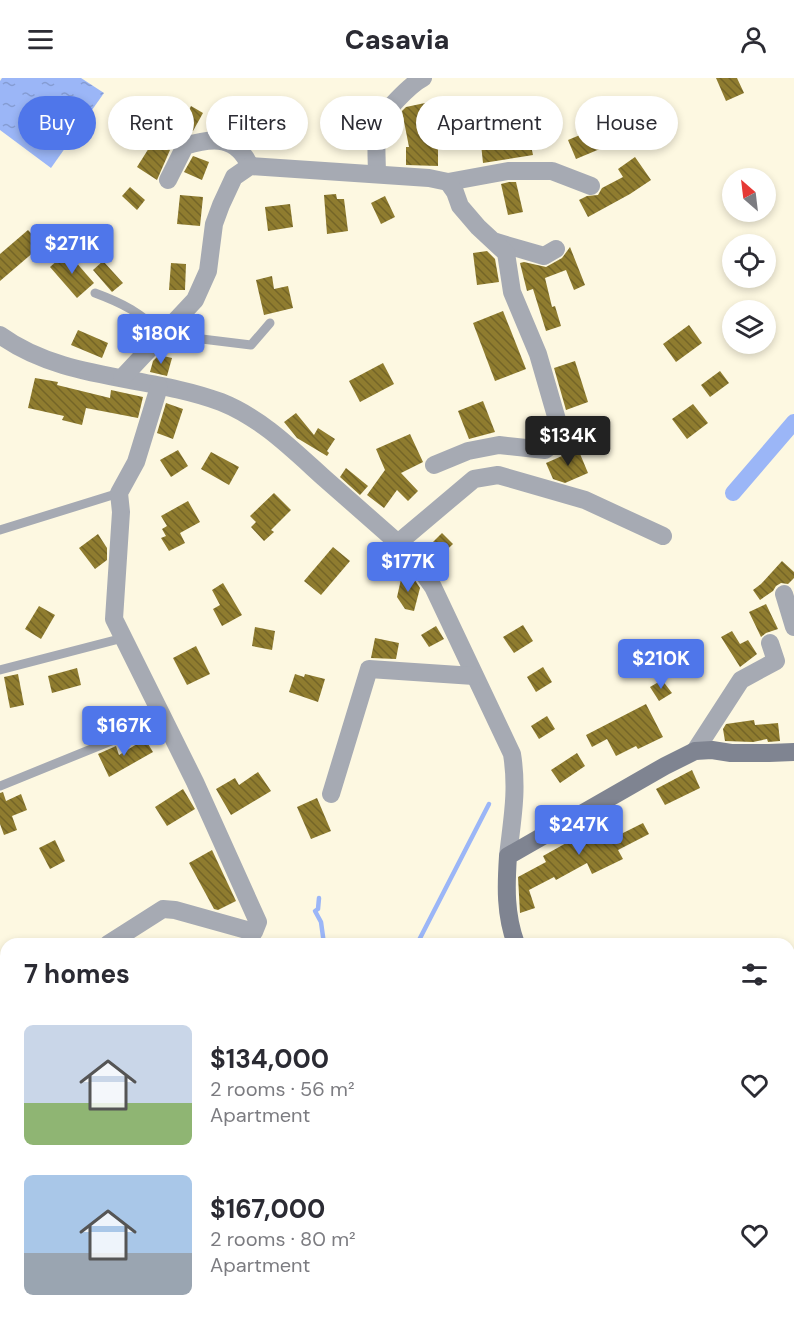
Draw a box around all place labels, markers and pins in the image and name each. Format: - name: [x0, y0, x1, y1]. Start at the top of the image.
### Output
- pin: $271K: [30, 224, 114, 275]
- pin: $180K: [119, 314, 203, 365]
- pin: $134K: [526, 416, 610, 467]
- pin: $177K: [366, 542, 450, 593]
- pin: $210K: [619, 639, 703, 690]
- pin: $167K: [82, 706, 166, 757]
- pin: $247K: [537, 805, 621, 856]

